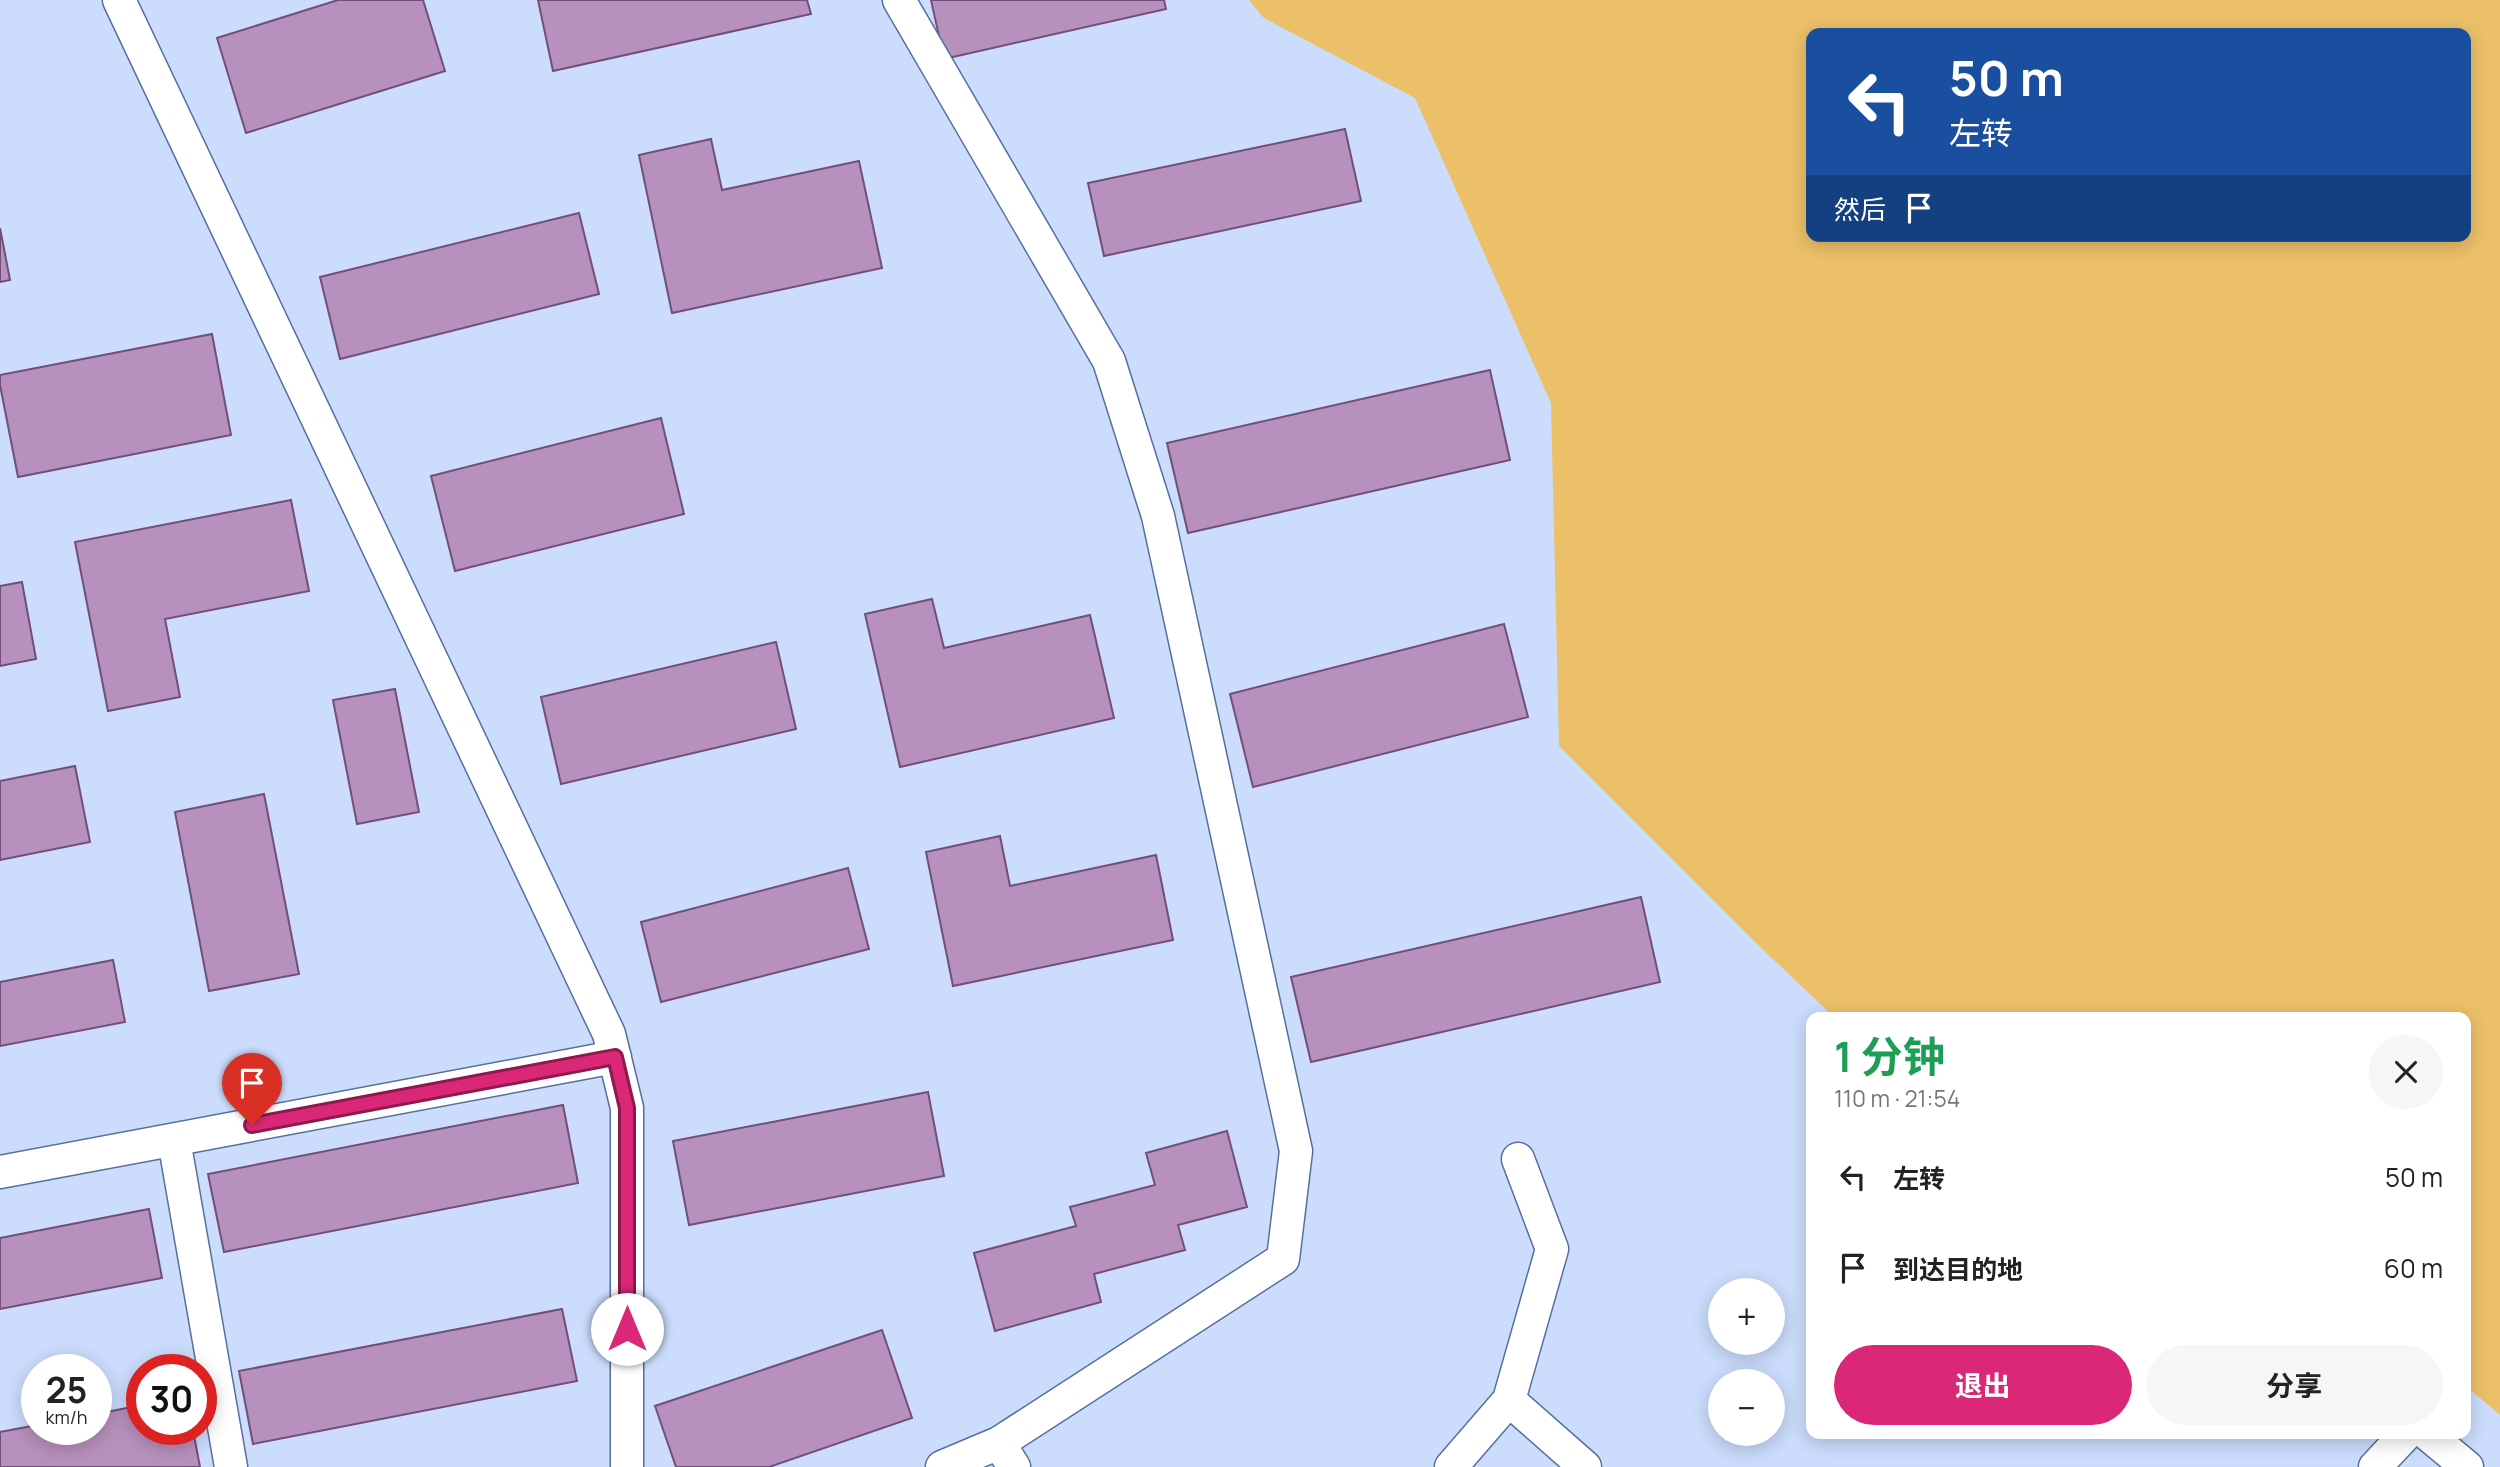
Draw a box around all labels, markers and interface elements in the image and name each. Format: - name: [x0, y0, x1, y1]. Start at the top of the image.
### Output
- text: 50 m: [1949, 44, 2064, 111]
- icon: left: [1834, 56, 1925, 147]
- text: 左转: [1949, 111, 2013, 155]
- icon: arrive: [1900, 189, 1938, 227]
- text: 然后: [1834, 191, 1886, 227]
- text: 1 分钟: [1834, 1027, 1945, 1085]
- button: close: [2369, 1035, 2443, 1109]
- pin: [222, 1053, 282, 1125]
- icon: arrive: [233, 1064, 271, 1102]
- text: 110 m · 21:54: [1834, 1082, 1960, 1114]
- icon: left: [1834, 1158, 1872, 1196]
- text: 50 m: [2385, 1159, 2443, 1195]
- text: 左转: [1893, 1160, 1945, 1196]
- icon: arrive: [1834, 1249, 1872, 1287]
- text: 60 m: [2384, 1250, 2443, 1286]
- text: 到达目的地: [1893, 1251, 2023, 1287]
- map controls: [1708, 1278, 1785, 1446]
- button: +: [1708, 1278, 1785, 1355]
- position arrow: [590, 1292, 664, 1366]
- button: 退出: [1834, 1345, 2132, 1425]
- button: 分享: [2146, 1345, 2443, 1425]
- speed limit sign: 30: [126, 1354, 217, 1445]
- text: 25: [46, 1366, 87, 1414]
- button: −: [1708, 1369, 1785, 1446]
- text: km/h: [46, 1405, 87, 1429]

